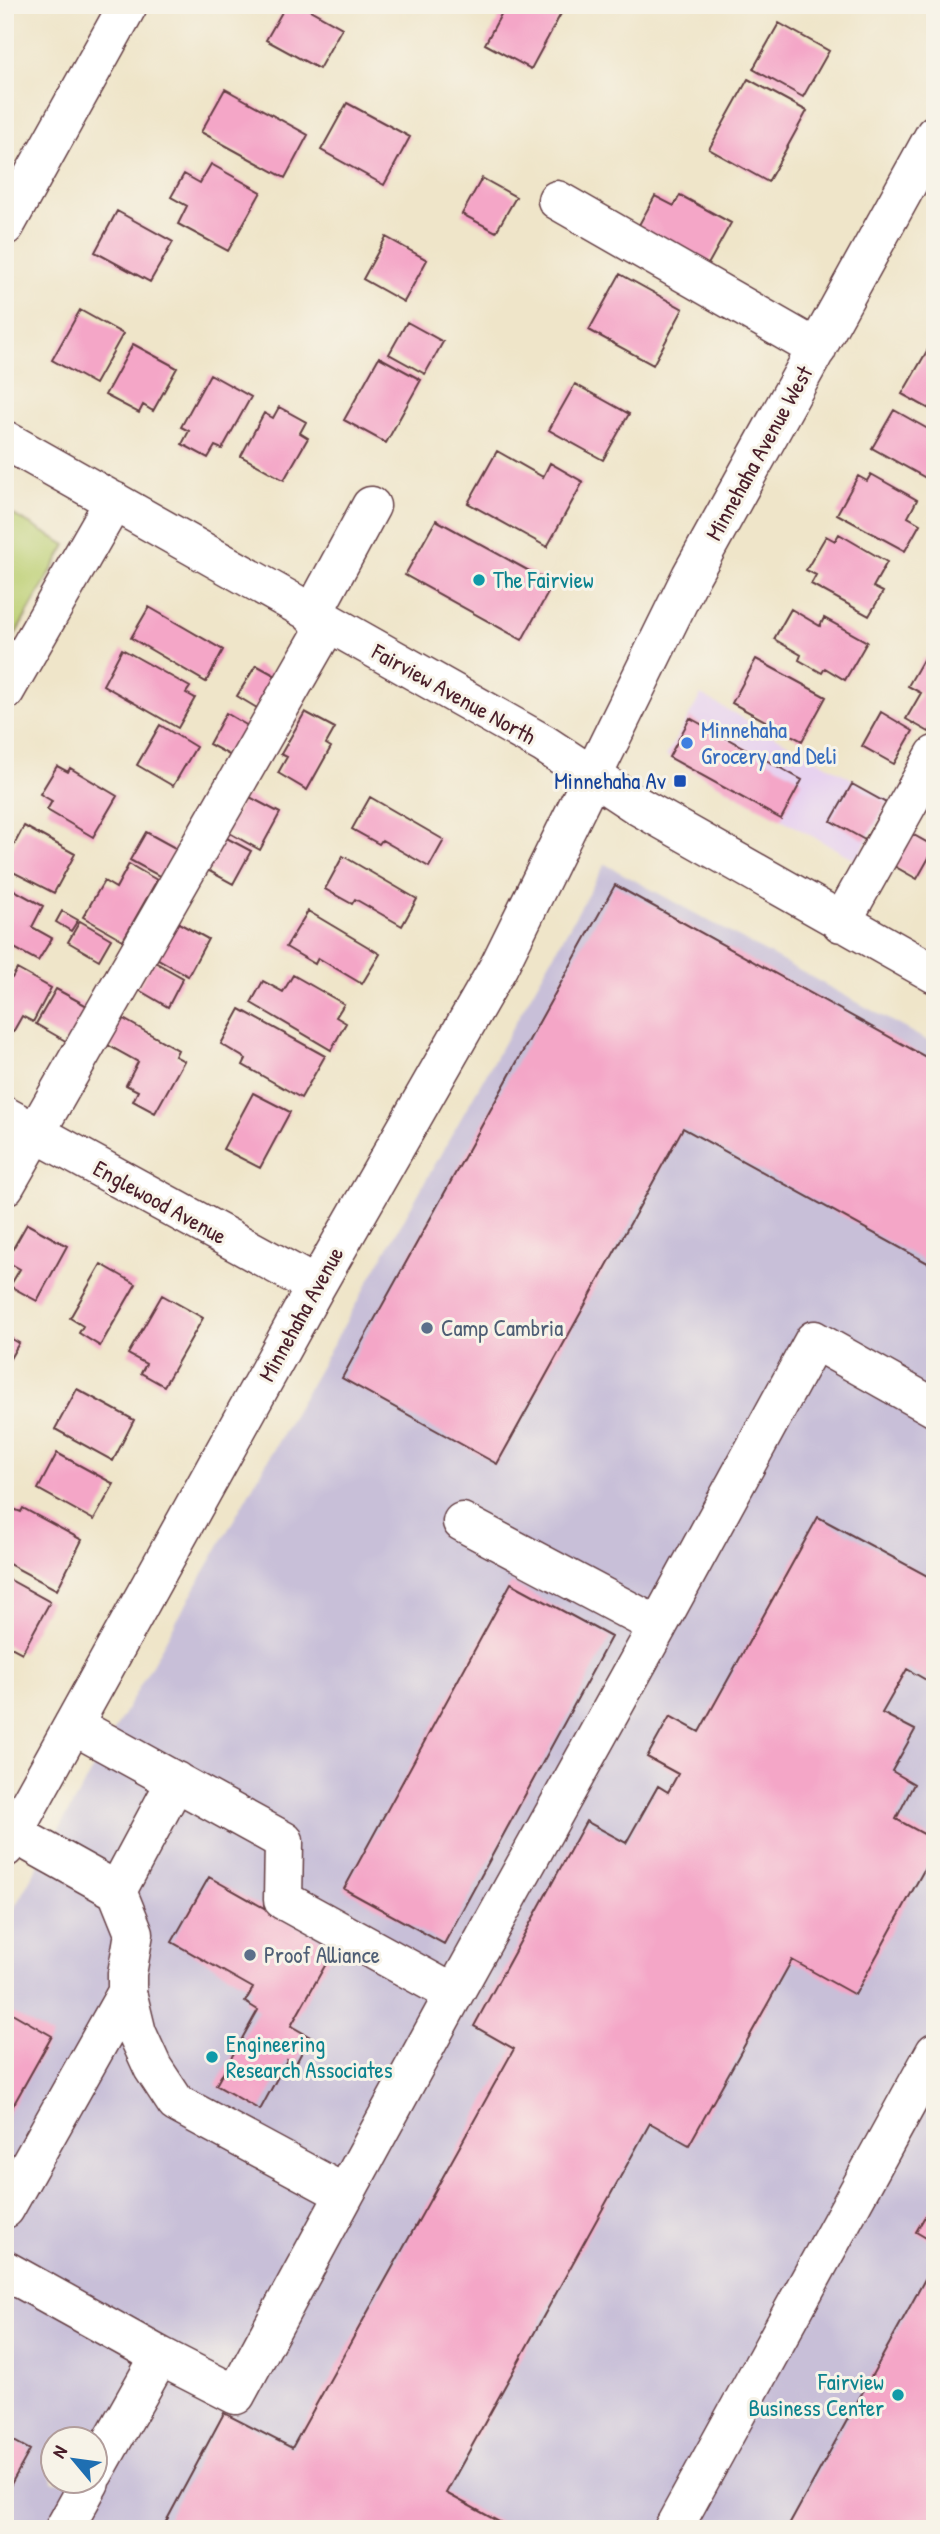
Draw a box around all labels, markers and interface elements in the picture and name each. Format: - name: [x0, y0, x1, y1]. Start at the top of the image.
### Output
- street label: Minnehaha Avenue West: [698, 359, 820, 546]
- place label: The Fairview: [493, 564, 594, 595]
- marker: The Fairview: [471, 572, 487, 588]
- street label: Fairview Avenue North: [366, 635, 542, 752]
- place label: Minnehaha Grocery and Deli: [701, 714, 837, 771]
- marker: Minnehaha Grocery and Deli: [679, 735, 695, 751]
- place label: Minnehaha Av: [554, 765, 666, 796]
- marker: Minnehaha Av: [672, 773, 688, 789]
- street label: Englewood Avenue: [88, 1152, 232, 1251]
- street label: Minnehaha Avenue: [251, 1241, 350, 1387]
- place label: Camp Cambria: [441, 1312, 563, 1343]
- marker: Camp Cambria: [419, 1320, 435, 1336]
- place label: Proof Alliance: [264, 1939, 380, 1970]
- marker: Proof Alliance: [242, 1947, 258, 1963]
- place label: Engineering Research Associates: [226, 2028, 393, 2085]
- marker: Engineering Research Associates: [204, 2049, 220, 2065]
- place label: Fairview Business Center: [749, 2366, 884, 2423]
- marker: Fairview Business Center: [890, 2387, 906, 2403]
- north arrow: [38, 2426, 108, 2496]
- text: N: [45, 2441, 73, 2462]

